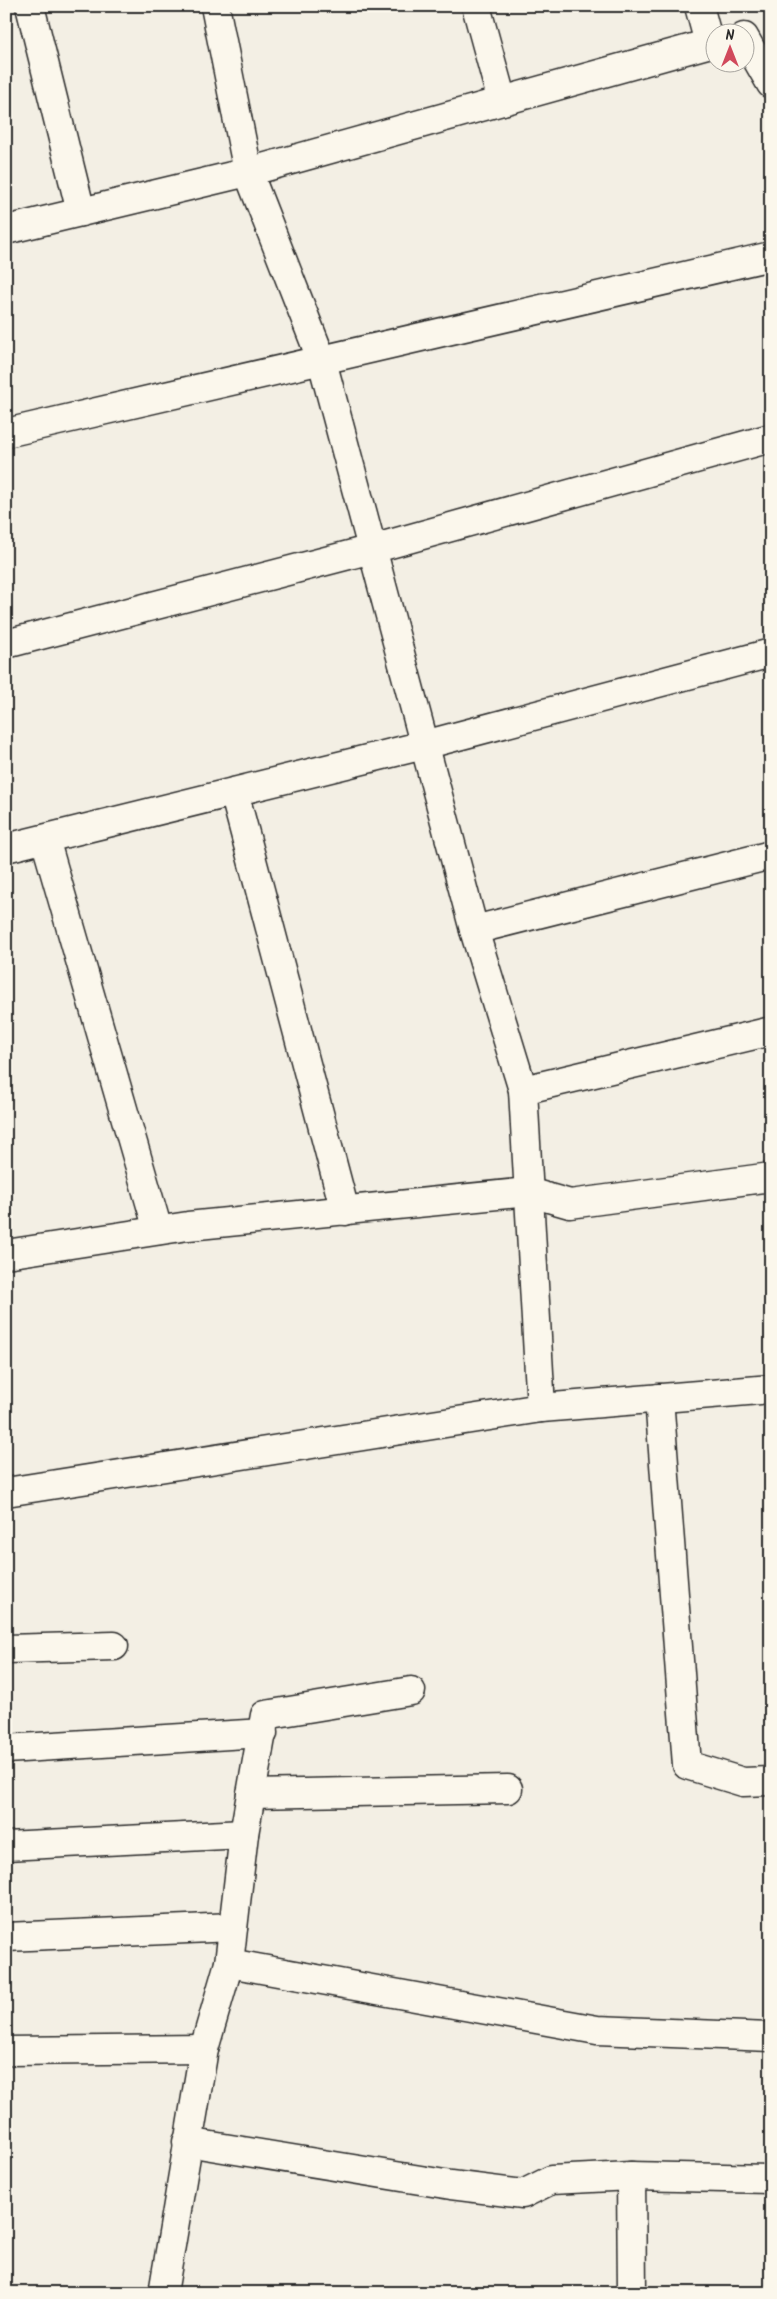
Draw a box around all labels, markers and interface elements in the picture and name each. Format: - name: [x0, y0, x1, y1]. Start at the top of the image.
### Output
- north arrow: [704, 22, 754, 72]
- text: N: [726, 25, 735, 47]

